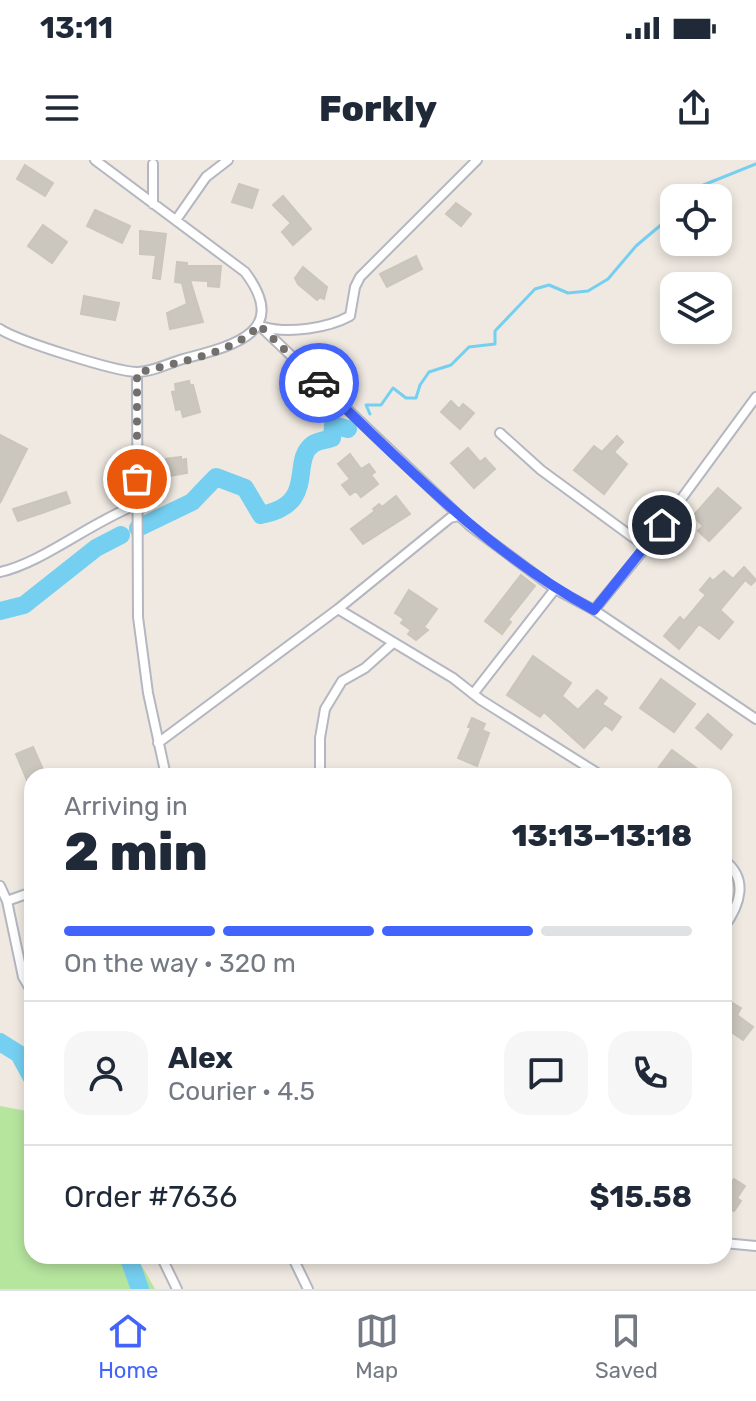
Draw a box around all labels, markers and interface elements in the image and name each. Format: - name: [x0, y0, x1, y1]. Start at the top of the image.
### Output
- text: 13:11: [40, 10, 113, 46]
- icon: menu: [40, 86, 84, 130]
- icon: share: [672, 86, 716, 130]
- text: Forkly: [319, 87, 437, 130]
- map controls: [660, 184, 732, 344]
- button: locate: [660, 184, 732, 256]
- button: layers: [660, 272, 732, 344]
- courier: [279, 343, 359, 423]
- icon: car: [297, 361, 341, 405]
- pin: [103, 445, 171, 513]
- icon: bag: [115, 457, 159, 501]
- pin: [628, 491, 696, 559]
- icon: home: [640, 503, 684, 547]
- text: Arriving in: [64, 791, 188, 822]
- text: 13:13–13:18: [512, 818, 692, 854]
- text: 2 min: [64, 821, 208, 883]
- text: On the way · 320 m: [64, 948, 296, 979]
- button: person: [64, 1031, 148, 1115]
- button: chat: [504, 1031, 588, 1115]
- button: phone: [608, 1031, 692, 1115]
- text: Alex: [168, 1040, 233, 1076]
- text: Courier · 4.5: [168, 1076, 315, 1107]
- text: Order #7636: [64, 1179, 237, 1215]
- text: $15.58: [590, 1179, 692, 1215]
- tab: Home: [98, 1309, 158, 1384]
- tab: Map: [355, 1309, 399, 1384]
- tab: Saved: [595, 1309, 658, 1384]

